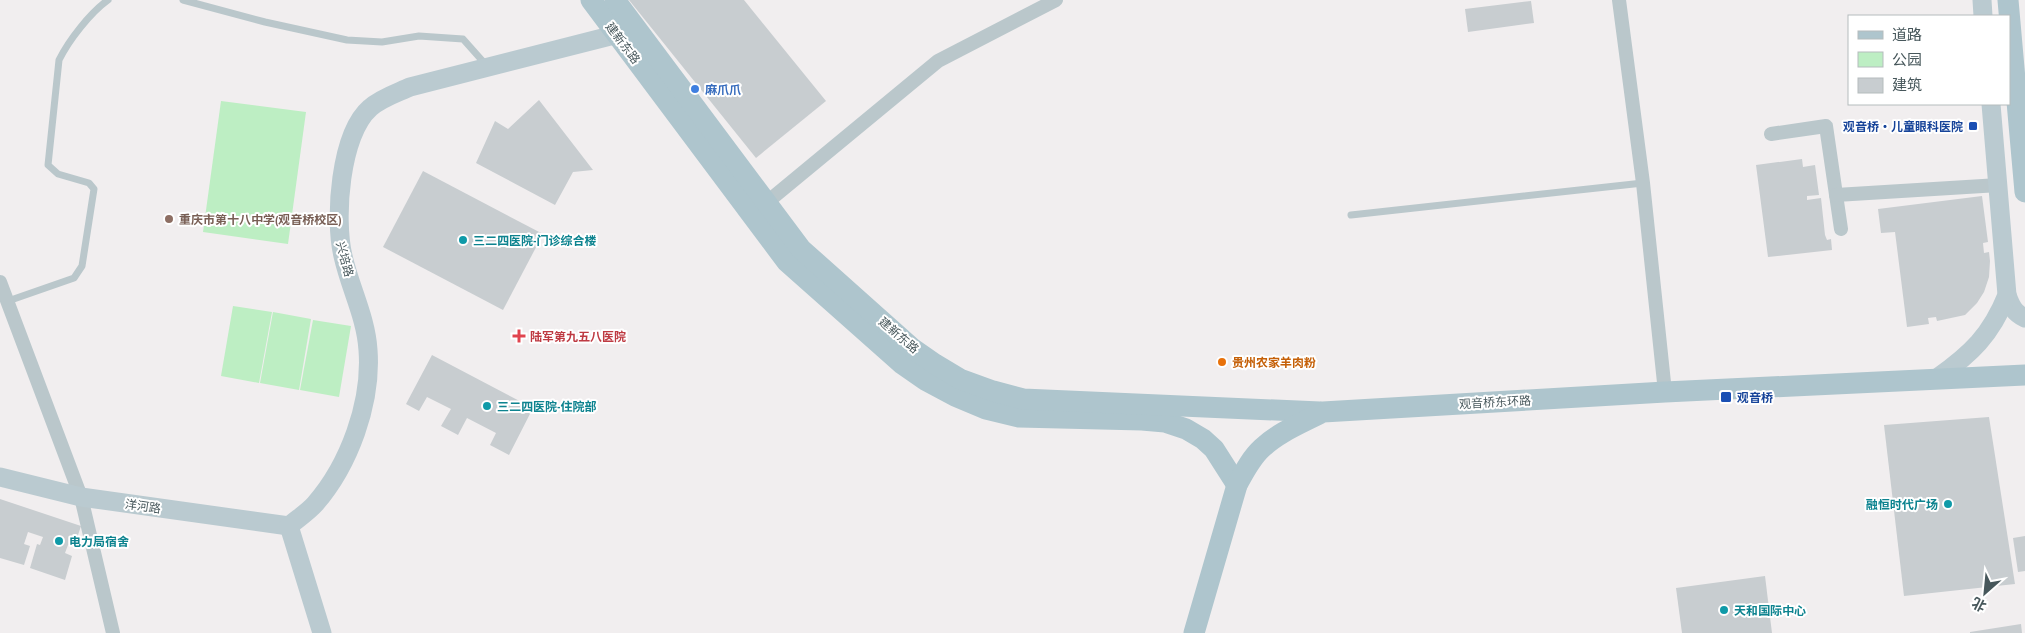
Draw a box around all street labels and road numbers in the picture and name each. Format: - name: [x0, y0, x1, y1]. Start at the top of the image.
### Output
- street label: 建新东路: [603, 19, 643, 67]
- street label: 兴培路: [333, 240, 357, 278]
- street label: 建新东路: [876, 314, 922, 356]
- street label: 观音桥东环路: [1459, 393, 1531, 411]
- street label: 洋河路: [124, 496, 162, 516]

